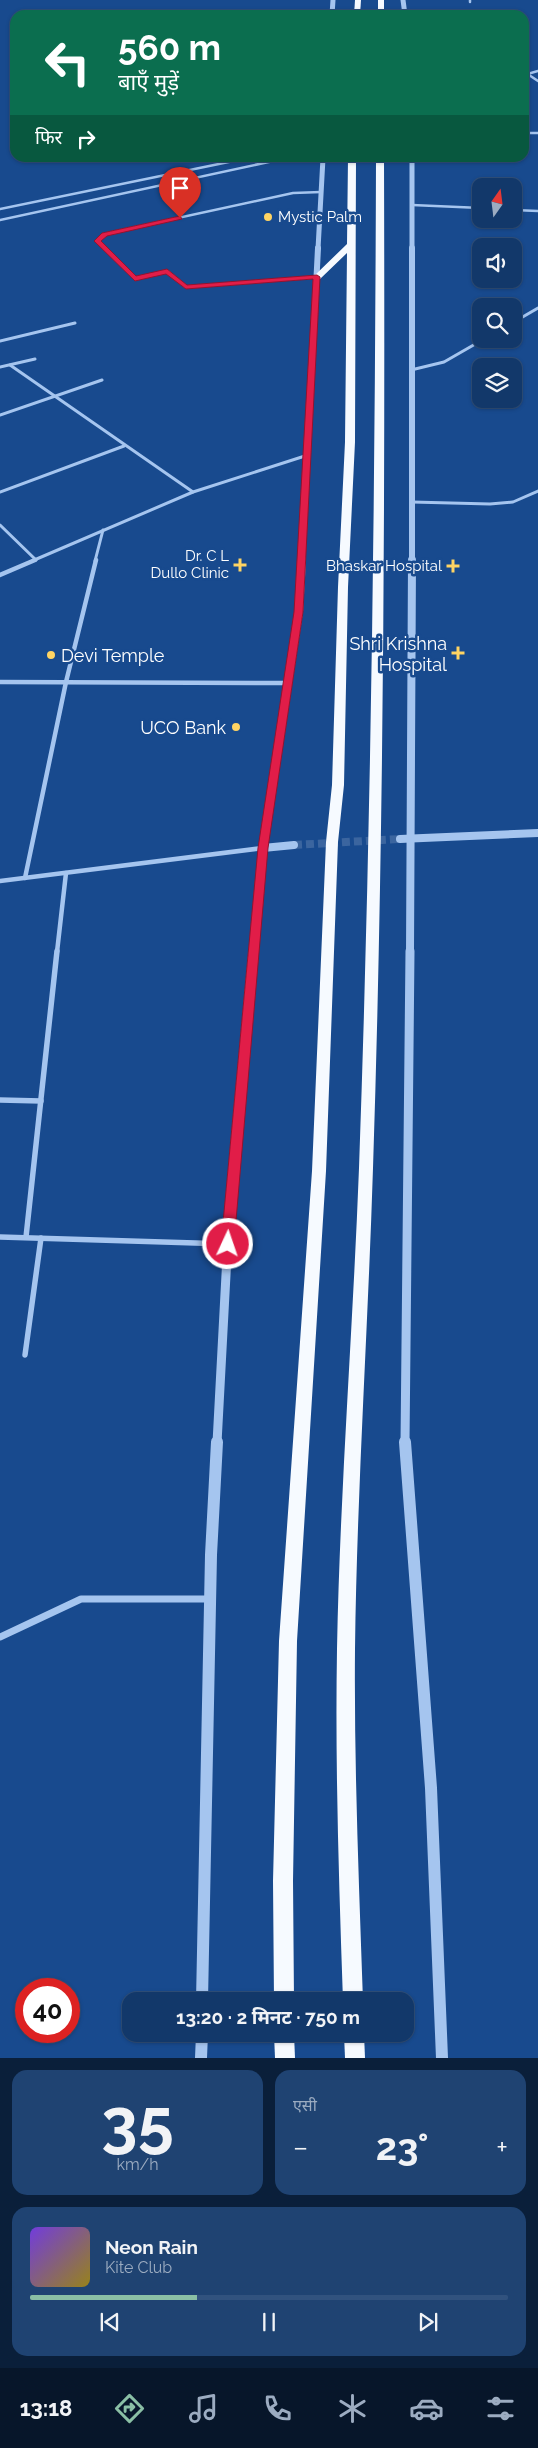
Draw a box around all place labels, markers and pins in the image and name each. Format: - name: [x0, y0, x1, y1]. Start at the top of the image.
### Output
- pin: [159, 167, 201, 218]
- place label: Mystic Palm: [278, 208, 362, 226]
- marker: Mystic Palm: [262, 211, 274, 223]
- place label: Dr. C L Dullo Clinic: [151, 547, 229, 582]
- place label: Bhaskar Hospital: [326, 557, 443, 575]
- marker: Dr. C L Dullo Clinic: [233, 558, 247, 572]
- marker: Bhaskar Hospital: [446, 559, 460, 573]
- place label: Shri Krishna Hospital: [349, 633, 447, 675]
- place label: Devi Temple: [61, 645, 165, 666]
- marker: Shri Krishna Hospital: [451, 646, 465, 660]
- marker: Devi Temple: [45, 649, 57, 661]
- place label: UCO Bank: [140, 717, 226, 738]
- marker: UCO Bank: [230, 721, 242, 733]

